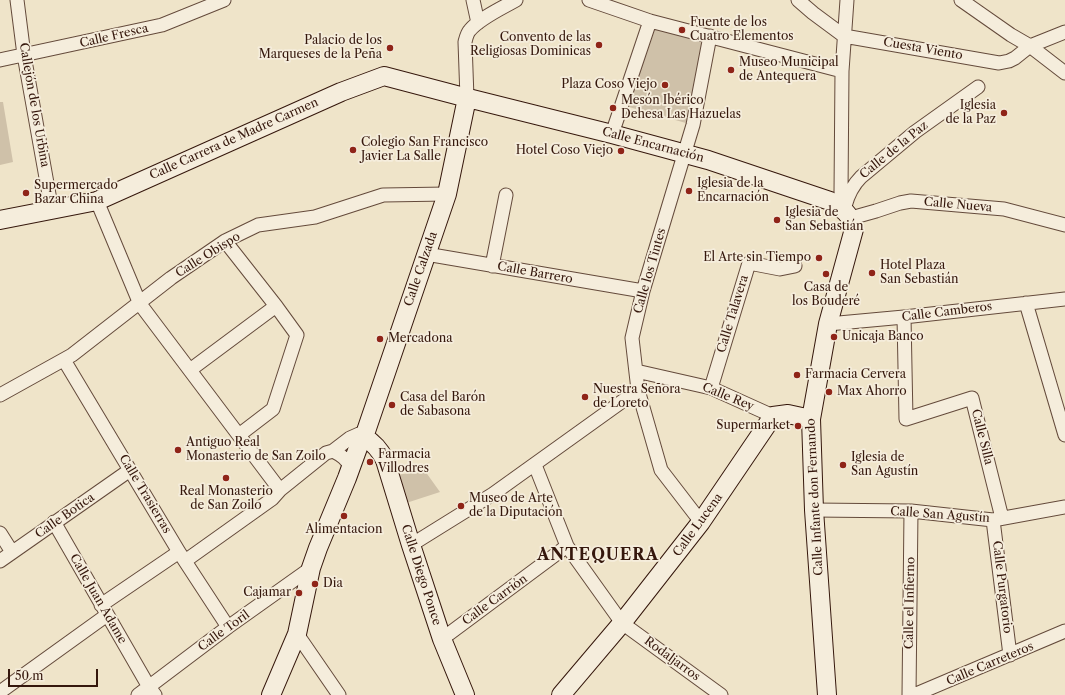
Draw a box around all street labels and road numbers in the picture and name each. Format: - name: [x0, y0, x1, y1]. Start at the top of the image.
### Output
- street label: Calle Fresca: [78, 21, 150, 51]
- street label: Cuesta Viento: [882, 35, 964, 63]
- street label: Callejón de los Urbina: [16, 42, 52, 168]
- street label: Calle Carrera de Madre Carmen: [147, 95, 321, 183]
- street label: Calle de la Paz: [857, 118, 931, 182]
- street label: Calle Encarnación: [601, 124, 705, 166]
- street label: Calle Nueva: [923, 195, 993, 215]
- street label: Calle los Tintes: [631, 227, 669, 315]
- street label: Calle Obispo: [173, 229, 243, 281]
- street label: Calle Calzada: [402, 230, 440, 308]
- street label: Calle Barrero: [496, 259, 574, 287]
- street label: Calle Talavera: [714, 273, 752, 355]
- street label: Calle Camberos: [901, 299, 993, 325]
- street label: Calle Rey: [700, 380, 756, 414]
- street label: Calle Silla: [968, 408, 996, 466]
- street label: Calle Infante don Fernando: [804, 418, 826, 576]
- street label: Calle Trasierras: [116, 452, 174, 536]
- street label: Calle Botica: [33, 490, 97, 542]
- street label: Calle Lucena: [670, 491, 726, 559]
- street label: Calle San Agustín: [890, 504, 990, 526]
- street label: Calle Diego Ponce: [398, 523, 444, 627]
- street label: Calle Purgatorio: [989, 540, 1015, 634]
- street label: Calle Juan Adame: [66, 551, 130, 647]
- street label: Calle el Infierno: [902, 557, 918, 649]
- street label: Calle Carrión: [460, 572, 530, 628]
- street label: Calle Toril: [195, 608, 253, 654]
- street label: Rodaljarros: [641, 634, 703, 684]
- street label: Calle Carreteros: [944, 639, 1036, 689]

